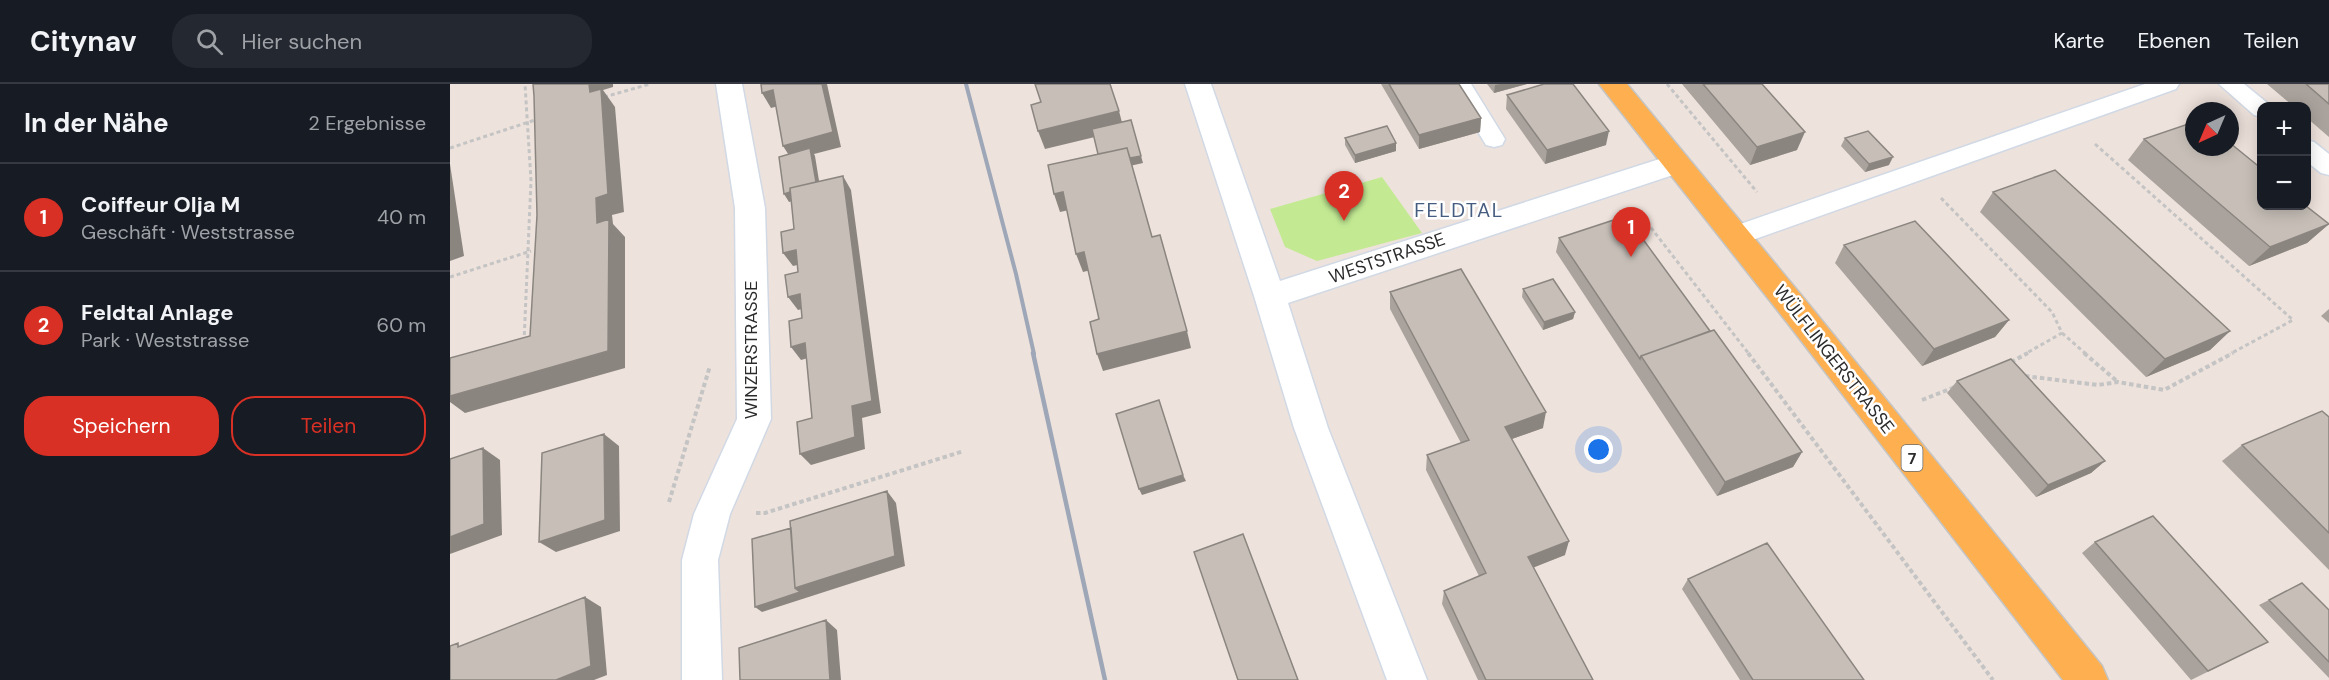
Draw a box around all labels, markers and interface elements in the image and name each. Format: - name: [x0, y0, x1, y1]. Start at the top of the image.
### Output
- search box: [172, 14, 592, 68]
- text: Citynav: [30, 23, 136, 60]
- icon: search: [193, 25, 226, 58]
- text: Hier suchen: [241, 27, 362, 56]
- text: Karte: [2054, 27, 2104, 55]
- text: Ebenen: [2137, 27, 2210, 55]
- text: Teilen: [2243, 27, 2299, 55]
- north arrow: [2185, 102, 2239, 156]
- map controls: [2257, 102, 2311, 210]
- button: +: [2257, 102, 2311, 156]
- text: In der Nähe: [24, 106, 169, 140]
- text: 2 Ergebnisse: [308, 110, 426, 136]
- button: −: [2257, 156, 2311, 210]
- pin: 2: [1324, 172, 1364, 221]
- text: Coiffeur Olja M: [81, 190, 240, 219]
- district label: FELDTAL: [1414, 197, 1504, 223]
- text: 1: [40, 204, 47, 230]
- text: 40 m: [377, 204, 426, 230]
- pin: 1: [1612, 208, 1650, 257]
- text: Geschäft · Weststrasse: [81, 219, 295, 245]
- street label: WESTSTRASSE: [1326, 227, 1448, 289]
- street label: WÜLFLINGERSTRASSE: [1768, 280, 1900, 438]
- street label: WINZERSTRASSE: [739, 281, 763, 419]
- text: Feldtal Anlage: [81, 298, 234, 327]
- text: 2: [38, 312, 49, 338]
- text: 60 m: [377, 312, 426, 338]
- text: Park · Weststrasse: [81, 327, 249, 353]
- button: Speichern: [24, 396, 219, 456]
- button: Teilen: [231, 396, 426, 456]
- your location: [1584, 435, 1613, 464]
- road number: 7: [1902, 445, 1922, 471]

